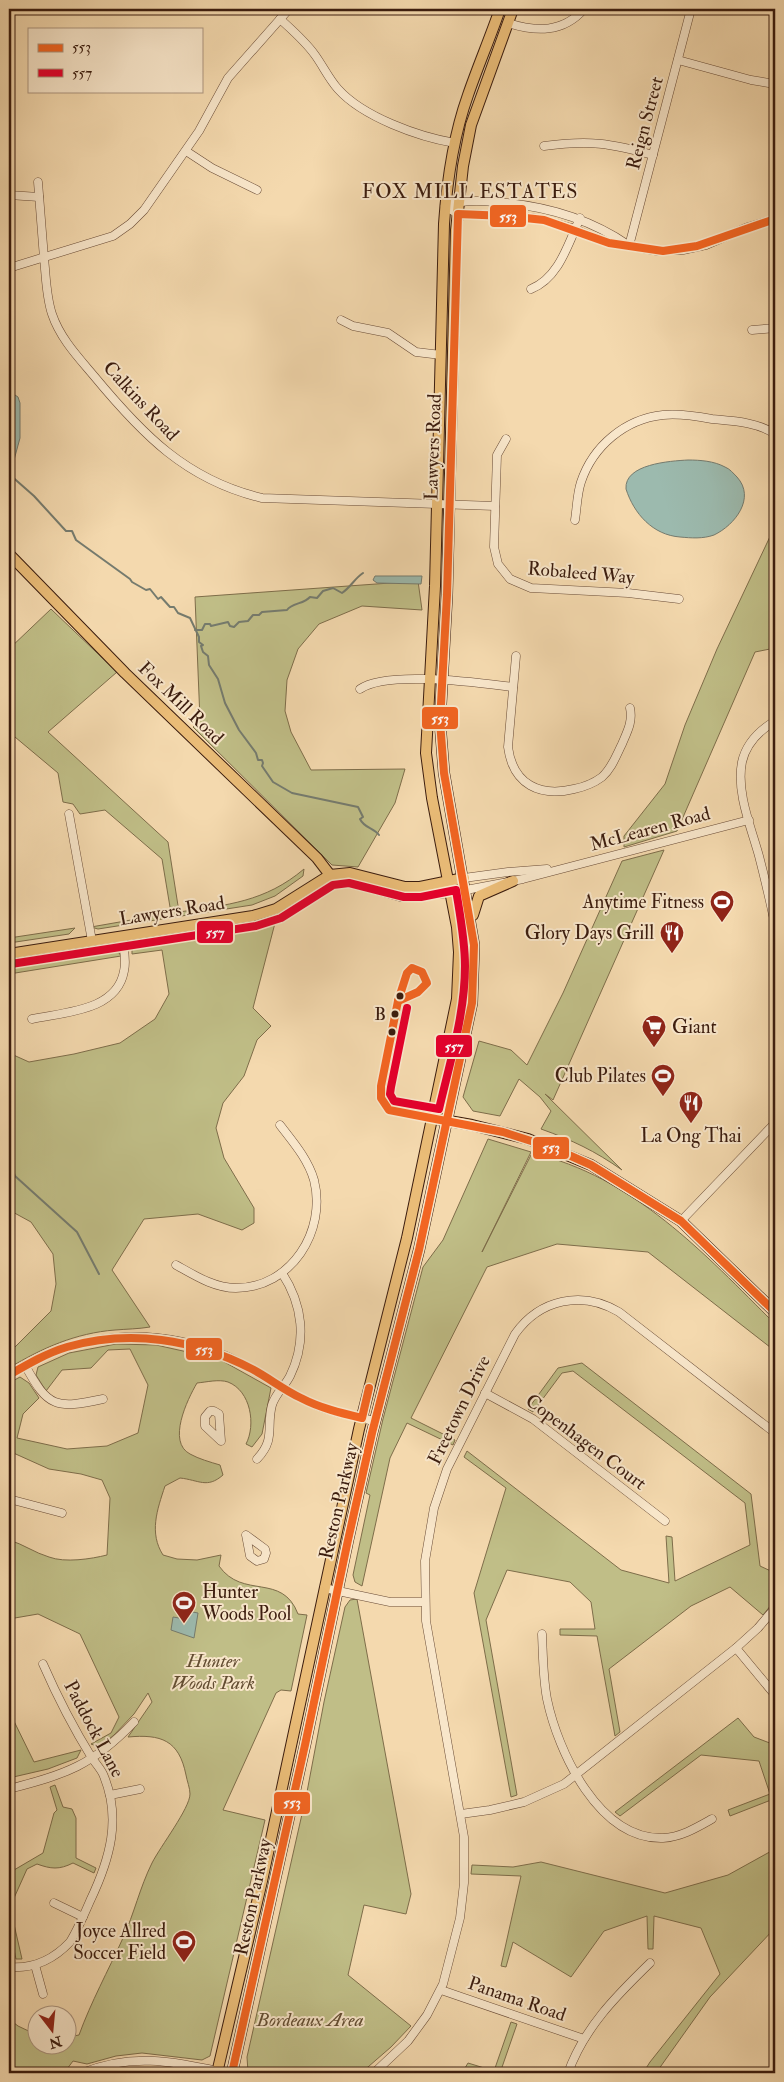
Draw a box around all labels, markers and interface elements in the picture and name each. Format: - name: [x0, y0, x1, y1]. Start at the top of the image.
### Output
- legend: [28, 28, 202, 92]
- text: 553: [72, 38, 91, 57]
- text: 557: [72, 64, 92, 83]
- street label: Reign Street: [621, 74, 669, 172]
- district label: FOX MILL ESTATES: [362, 179, 578, 204]
- line badge: 553: [489, 204, 527, 228]
- text: 553: [499, 208, 517, 225]
- street label: Calkins Road: [98, 356, 185, 446]
- street label: Lawyers Road: [419, 393, 447, 501]
- street label: Robaleed Way: [526, 556, 636, 590]
- street label: Fox Mill Road: [133, 656, 229, 750]
- line badge: 553: [421, 706, 459, 730]
- text: 553: [431, 710, 449, 727]
- street label: McLearen Road: [587, 801, 713, 857]
- sports icon: Anytime Fitness: [709, 889, 735, 923]
- place label: Anytime Fitness: [582, 890, 704, 914]
- street label: Lawyers Road: [117, 891, 227, 931]
- line badge: 557: [196, 920, 234, 944]
- restaurant icon: Glory Days Grill: [659, 920, 685, 954]
- place label: Glory Days Grill: [525, 921, 654, 945]
- text: 557: [206, 924, 225, 941]
- unlabelled marker: [395, 991, 405, 1001]
- place label: B: [374, 1003, 386, 1026]
- marker: B: [390, 1009, 400, 1019]
- supermarket icon: Giant: [641, 1014, 667, 1048]
- place label: Giant: [672, 1015, 717, 1039]
- unlabelled marker: [387, 1027, 397, 1037]
- line badge: 557: [435, 1034, 473, 1058]
- text: 557: [445, 1038, 464, 1055]
- sports icon: Club Pilates: [650, 1063, 676, 1097]
- place label: Club Pilates: [555, 1064, 646, 1088]
- restaurant icon: La Ong Thai: [678, 1090, 704, 1124]
- place label: La Ong Thai: [640, 1124, 742, 1148]
- line badge: 553: [532, 1136, 570, 1160]
- text: 553: [542, 1139, 560, 1156]
- line badge: 553: [185, 1337, 223, 1361]
- text: 553: [195, 1341, 213, 1358]
- street label: Freetown Drive: [422, 1351, 496, 1469]
- street label: Copenhagen Court: [520, 1389, 651, 1496]
- street label: Reston Parkway: [314, 1440, 364, 1562]
- place label: Hunter Woods Pool: [201, 1580, 292, 1626]
- sports icon: Hunter Woods Pool: [171, 1590, 197, 1624]
- park label: Hunter Woods Park: [171, 1649, 255, 1695]
- street label: Paddock Lane: [58, 1676, 130, 1782]
- line badge: 553: [273, 1791, 311, 1815]
- text: 553: [283, 1794, 301, 1811]
- street label: Reston Parkway: [229, 1836, 277, 1958]
- place label: Joyce Allred Soccer Field: [73, 1919, 167, 1965]
- sports icon: Joyce Allred Soccer Field: [171, 1929, 197, 1963]
- street label: Panama Road: [465, 1971, 570, 2027]
- north arrow: [28, 2004, 78, 2054]
- park label: Bordeaux Area: [256, 2008, 364, 2032]
- text: N: [47, 2032, 65, 2052]

